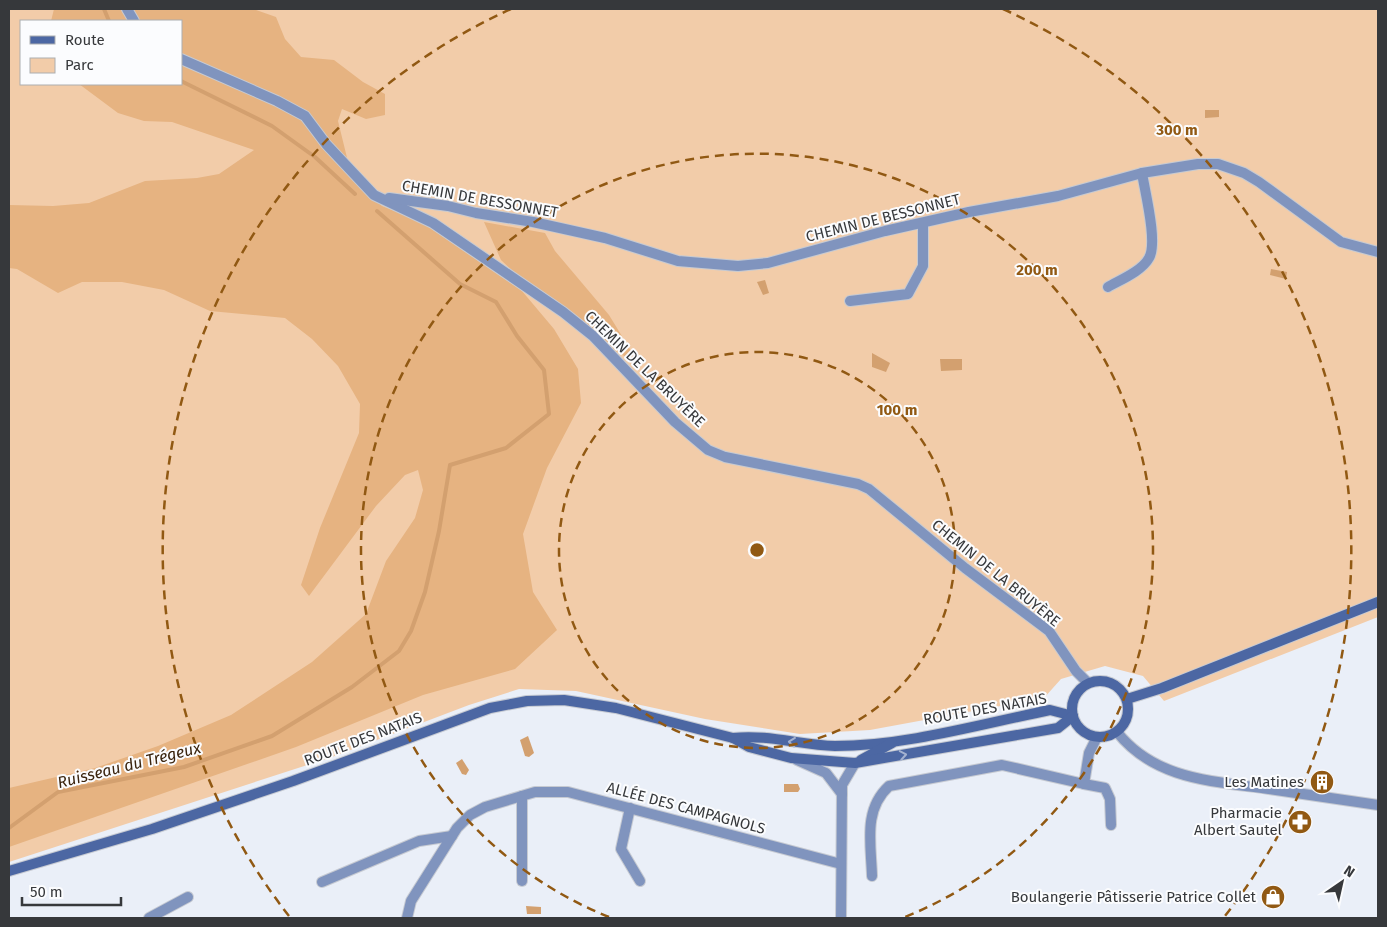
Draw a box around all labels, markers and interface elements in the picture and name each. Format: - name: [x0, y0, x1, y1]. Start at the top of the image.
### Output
- legend: [20, 20, 182, 85]
- text: Route: [65, 31, 105, 49]
- text: Parc: [65, 56, 94, 74]
- text: 300 m: [1155, 121, 1198, 139]
- street label: CHEMIN DE BESSONNET: [400, 176, 560, 222]
- street label: CHEMIN DE BESSONNET: [804, 190, 962, 246]
- text: 200 m: [1016, 261, 1058, 279]
- street label: CHEMIN DE LA BRUYÈRE: [581, 307, 709, 431]
- text: 100 m: [877, 401, 917, 419]
- street label: CHEMIN DE LA BRUYÈRE: [928, 516, 1064, 630]
- centre of rings: [748, 541, 766, 559]
- street label: ROUTE DES NATAIS: [922, 689, 1048, 729]
- street label: ROUTE DES NATAIS: [301, 708, 425, 770]
- one-way arrow: [788, 737, 796, 748]
- water label: Ruisseau du Trégeux: [55, 738, 203, 792]
- one-way arrow: [899, 751, 908, 761]
- building icon: Les Matines: [1309, 769, 1335, 795]
- place label: Les Matines: [1224, 773, 1304, 791]
- street label: ALLÉE DES CAMPAGNOLS: [605, 778, 767, 838]
- place label: Pharmacie Albert Sautel: [1194, 804, 1283, 839]
- pharmacy icon: Pharmacie Albert Sautel: [1287, 809, 1313, 835]
- north arrow: [1317, 857, 1367, 907]
- text: N: [1340, 862, 1358, 881]
- scale bar: [22, 874, 121, 906]
- text: 50 m: [30, 883, 63, 901]
- shop icon: Boulangerie Pâtisserie Patrice Collet: [1260, 884, 1286, 910]
- place label: Boulangerie Pâtisserie Patrice Collet: [1011, 888, 1257, 906]

